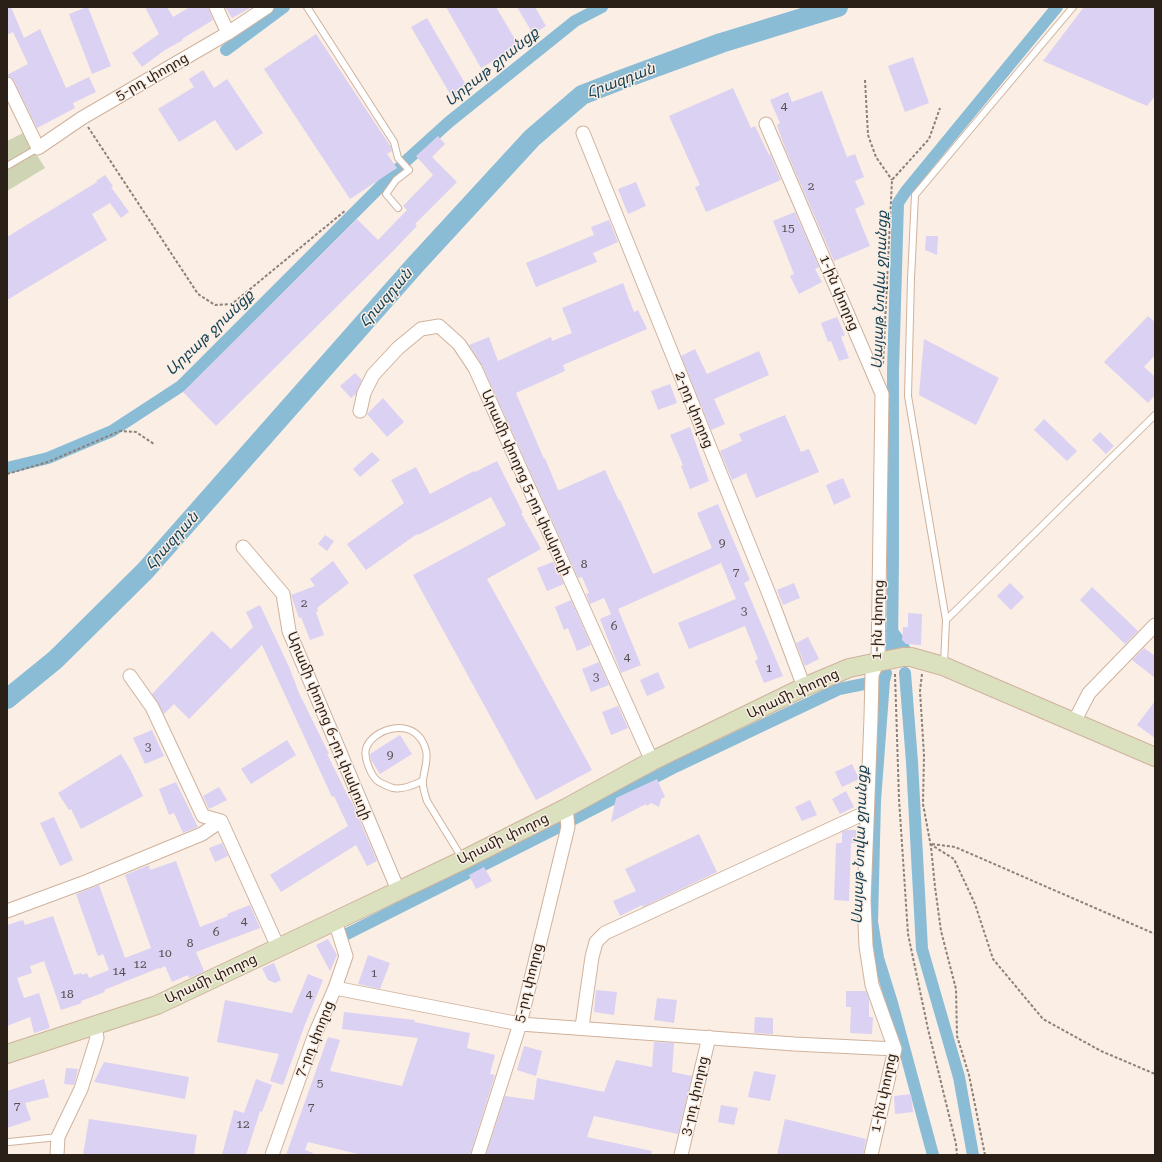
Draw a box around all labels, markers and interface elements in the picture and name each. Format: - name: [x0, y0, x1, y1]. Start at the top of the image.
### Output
- water label: Արբաթ ջրանցք: [441, 24, 543, 110]
- street label: 5-րդ փողոց: [113, 49, 191, 105]
- water label: Հրազդան: [584, 60, 658, 102]
- house number: 4: [781, 99, 787, 113]
- house number: 2: [808, 179, 814, 193]
- water label: Սայաթ Նովա ջրանցք: [868, 210, 892, 370]
- house number: 15: [781, 221, 795, 235]
- street label: 1-ին փողոց: [816, 253, 862, 333]
- water label: Հրազդան: [356, 265, 416, 331]
- water label: Արբաթ ջրանցք: [162, 286, 258, 380]
- street label: 2-րդ փողոց: [671, 369, 717, 451]
- street label: Արամի փողոց 5-րդ փակուղի: [477, 387, 575, 579]
- water label: Հրազդան: [141, 508, 203, 574]
- house number: 9: [719, 536, 725, 550]
- house number: 8: [581, 557, 587, 571]
- house number: 7: [733, 565, 739, 579]
- street label: 1-ին փողոց: [868, 579, 888, 661]
- house number: 2: [301, 596, 307, 610]
- house number: 3: [741, 604, 747, 618]
- house number: 6: [611, 619, 617, 633]
- street label: Արամի փողոց 6-րդ փակուղի: [283, 629, 375, 823]
- house number: 4: [624, 650, 630, 664]
- house number: 1: [766, 661, 772, 675]
- street label: Արամի փողոց: [744, 665, 842, 723]
- house number: 3: [593, 670, 599, 684]
- house number: 3: [145, 740, 151, 754]
- house number: 9: [387, 748, 393, 762]
- water label: Սայաթ Նովա ջրանցք: [848, 765, 872, 925]
- street label: Արամի փողոց: [455, 810, 551, 868]
- house number: 4: [241, 914, 247, 928]
- house number: 6: [213, 925, 219, 939]
- house number: 8: [187, 936, 193, 950]
- street label: 5-րդ փողոց: [511, 942, 547, 1024]
- house number: 10: [158, 946, 172, 960]
- street label: Արամի փողոց: [162, 950, 260, 1008]
- house number: 12: [133, 957, 147, 971]
- house number: 14: [112, 964, 126, 978]
- house number: 1: [371, 966, 377, 980]
- house number: 18: [60, 987, 74, 1001]
- house number: 4: [306, 987, 312, 1001]
- street label: 7-րդ փողոց: [292, 998, 338, 1080]
- street label: 1-ին փողոց: [867, 1052, 901, 1134]
- street label: 3-րդ փողոց: [678, 1055, 712, 1137]
- house number: 5: [317, 1076, 323, 1090]
- house number: 7: [14, 1099, 20, 1113]
- house number: 7: [308, 1100, 314, 1114]
- house number: 12: [236, 1117, 250, 1131]

